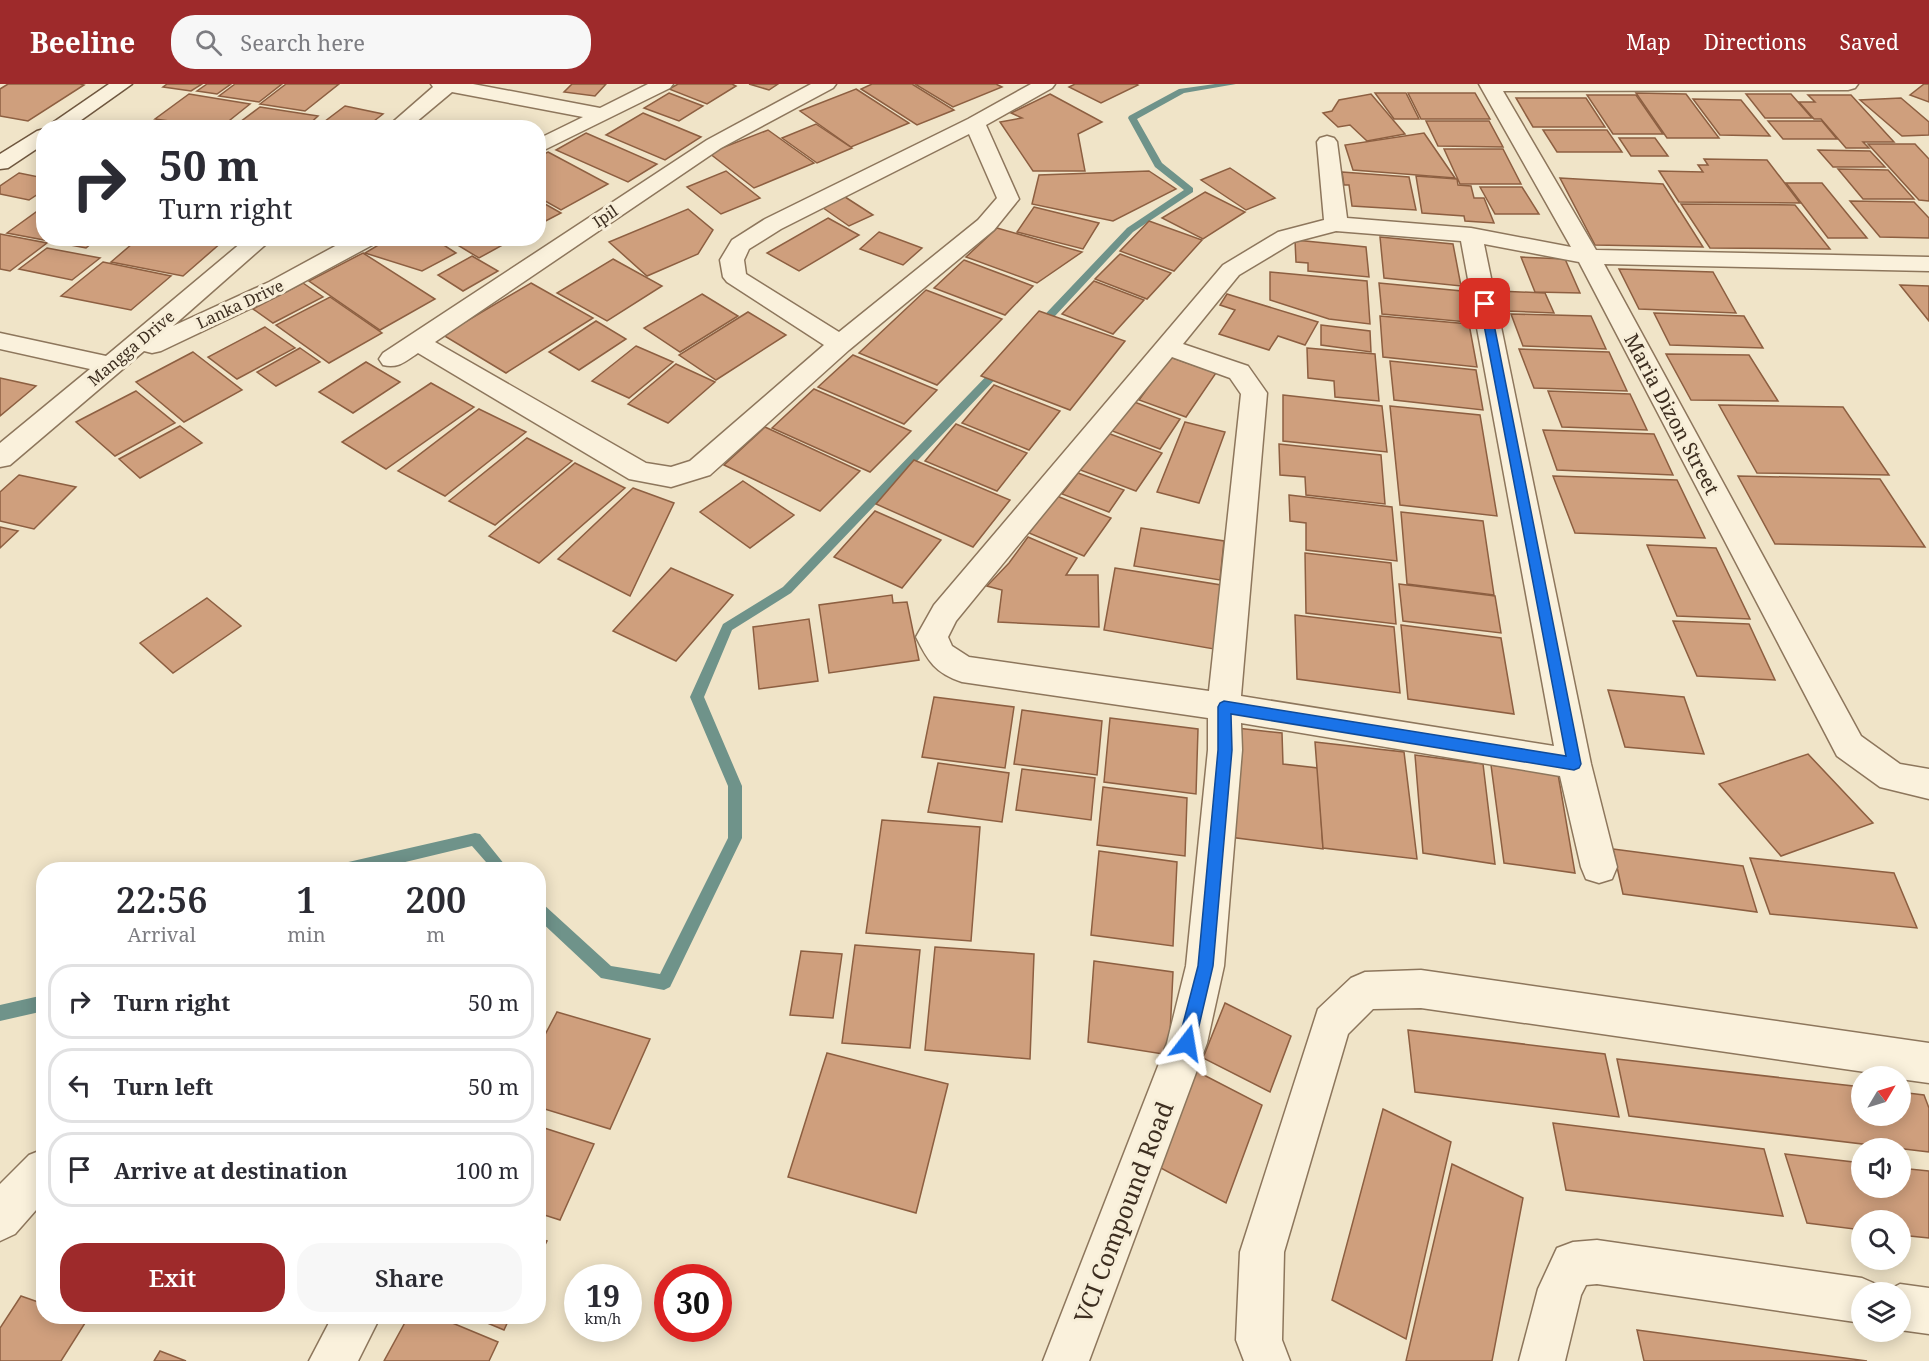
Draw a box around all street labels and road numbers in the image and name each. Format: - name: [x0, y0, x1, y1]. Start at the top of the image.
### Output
- street label: Ipil: [588, 200, 622, 232]
- street label: Lanka Drive: [193, 274, 287, 334]
- street label: Mangga Drive: [83, 305, 179, 391]
- street label: Maria Dizon Street: [1618, 329, 1726, 499]
- street label: VCI Compound Road: [1066, 1096, 1181, 1328]

